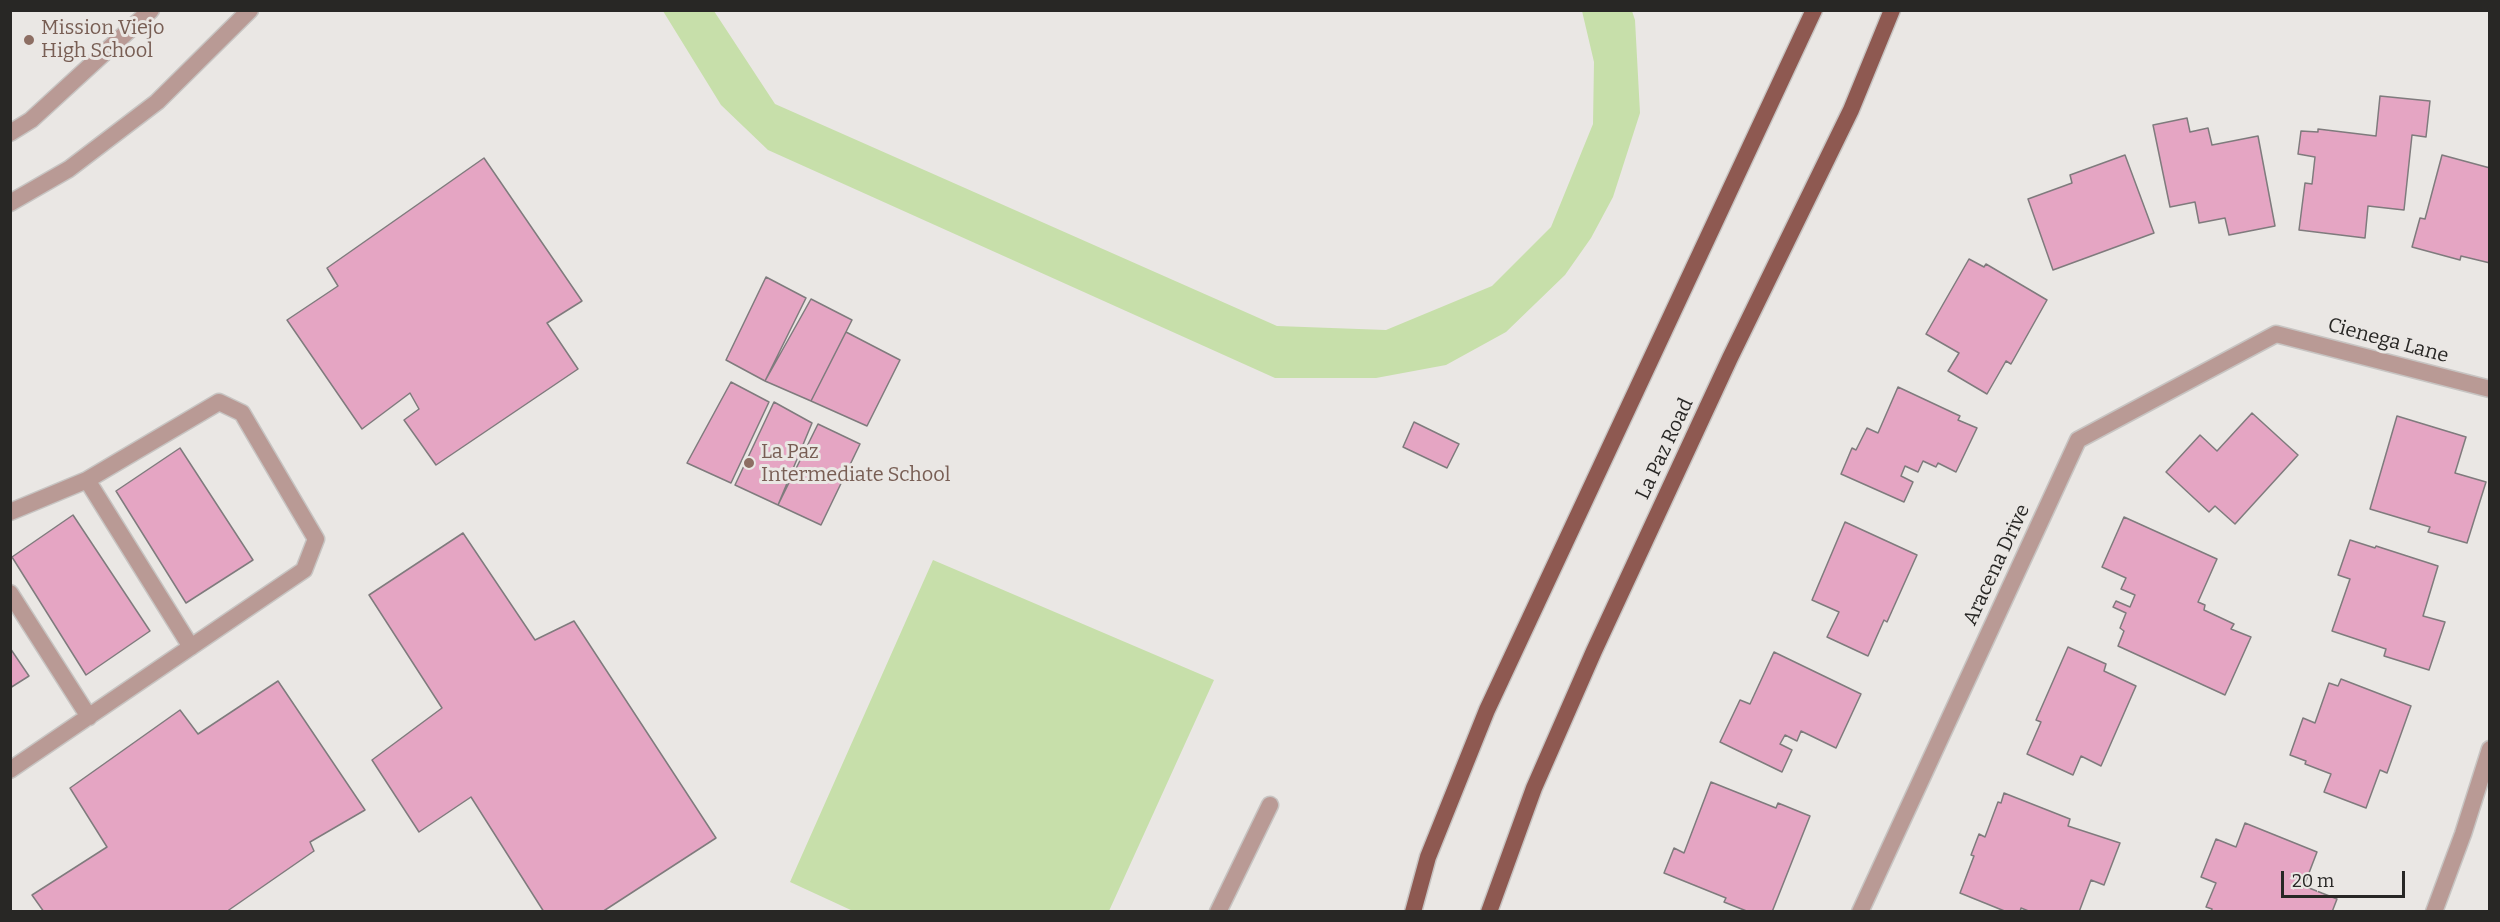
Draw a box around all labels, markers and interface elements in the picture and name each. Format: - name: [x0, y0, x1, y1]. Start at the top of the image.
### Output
- place label: Mission Viejo High School: [41, 16, 164, 63]
- marker: Mission Viejo High School: [22, 33, 36, 47]
- street label: Cienega Lane: [2325, 313, 2451, 369]
- street label: La Paz Road: [1631, 395, 1699, 503]
- place label: La Paz Intermediate School: [761, 440, 950, 487]
- marker: La Paz Intermediate School: [742, 456, 756, 470]
- street label: Aracena Drive: [1959, 501, 2035, 629]
- scale bar: [2284, 859, 2408, 897]
- text: 20 m: [2292, 870, 2334, 892]

